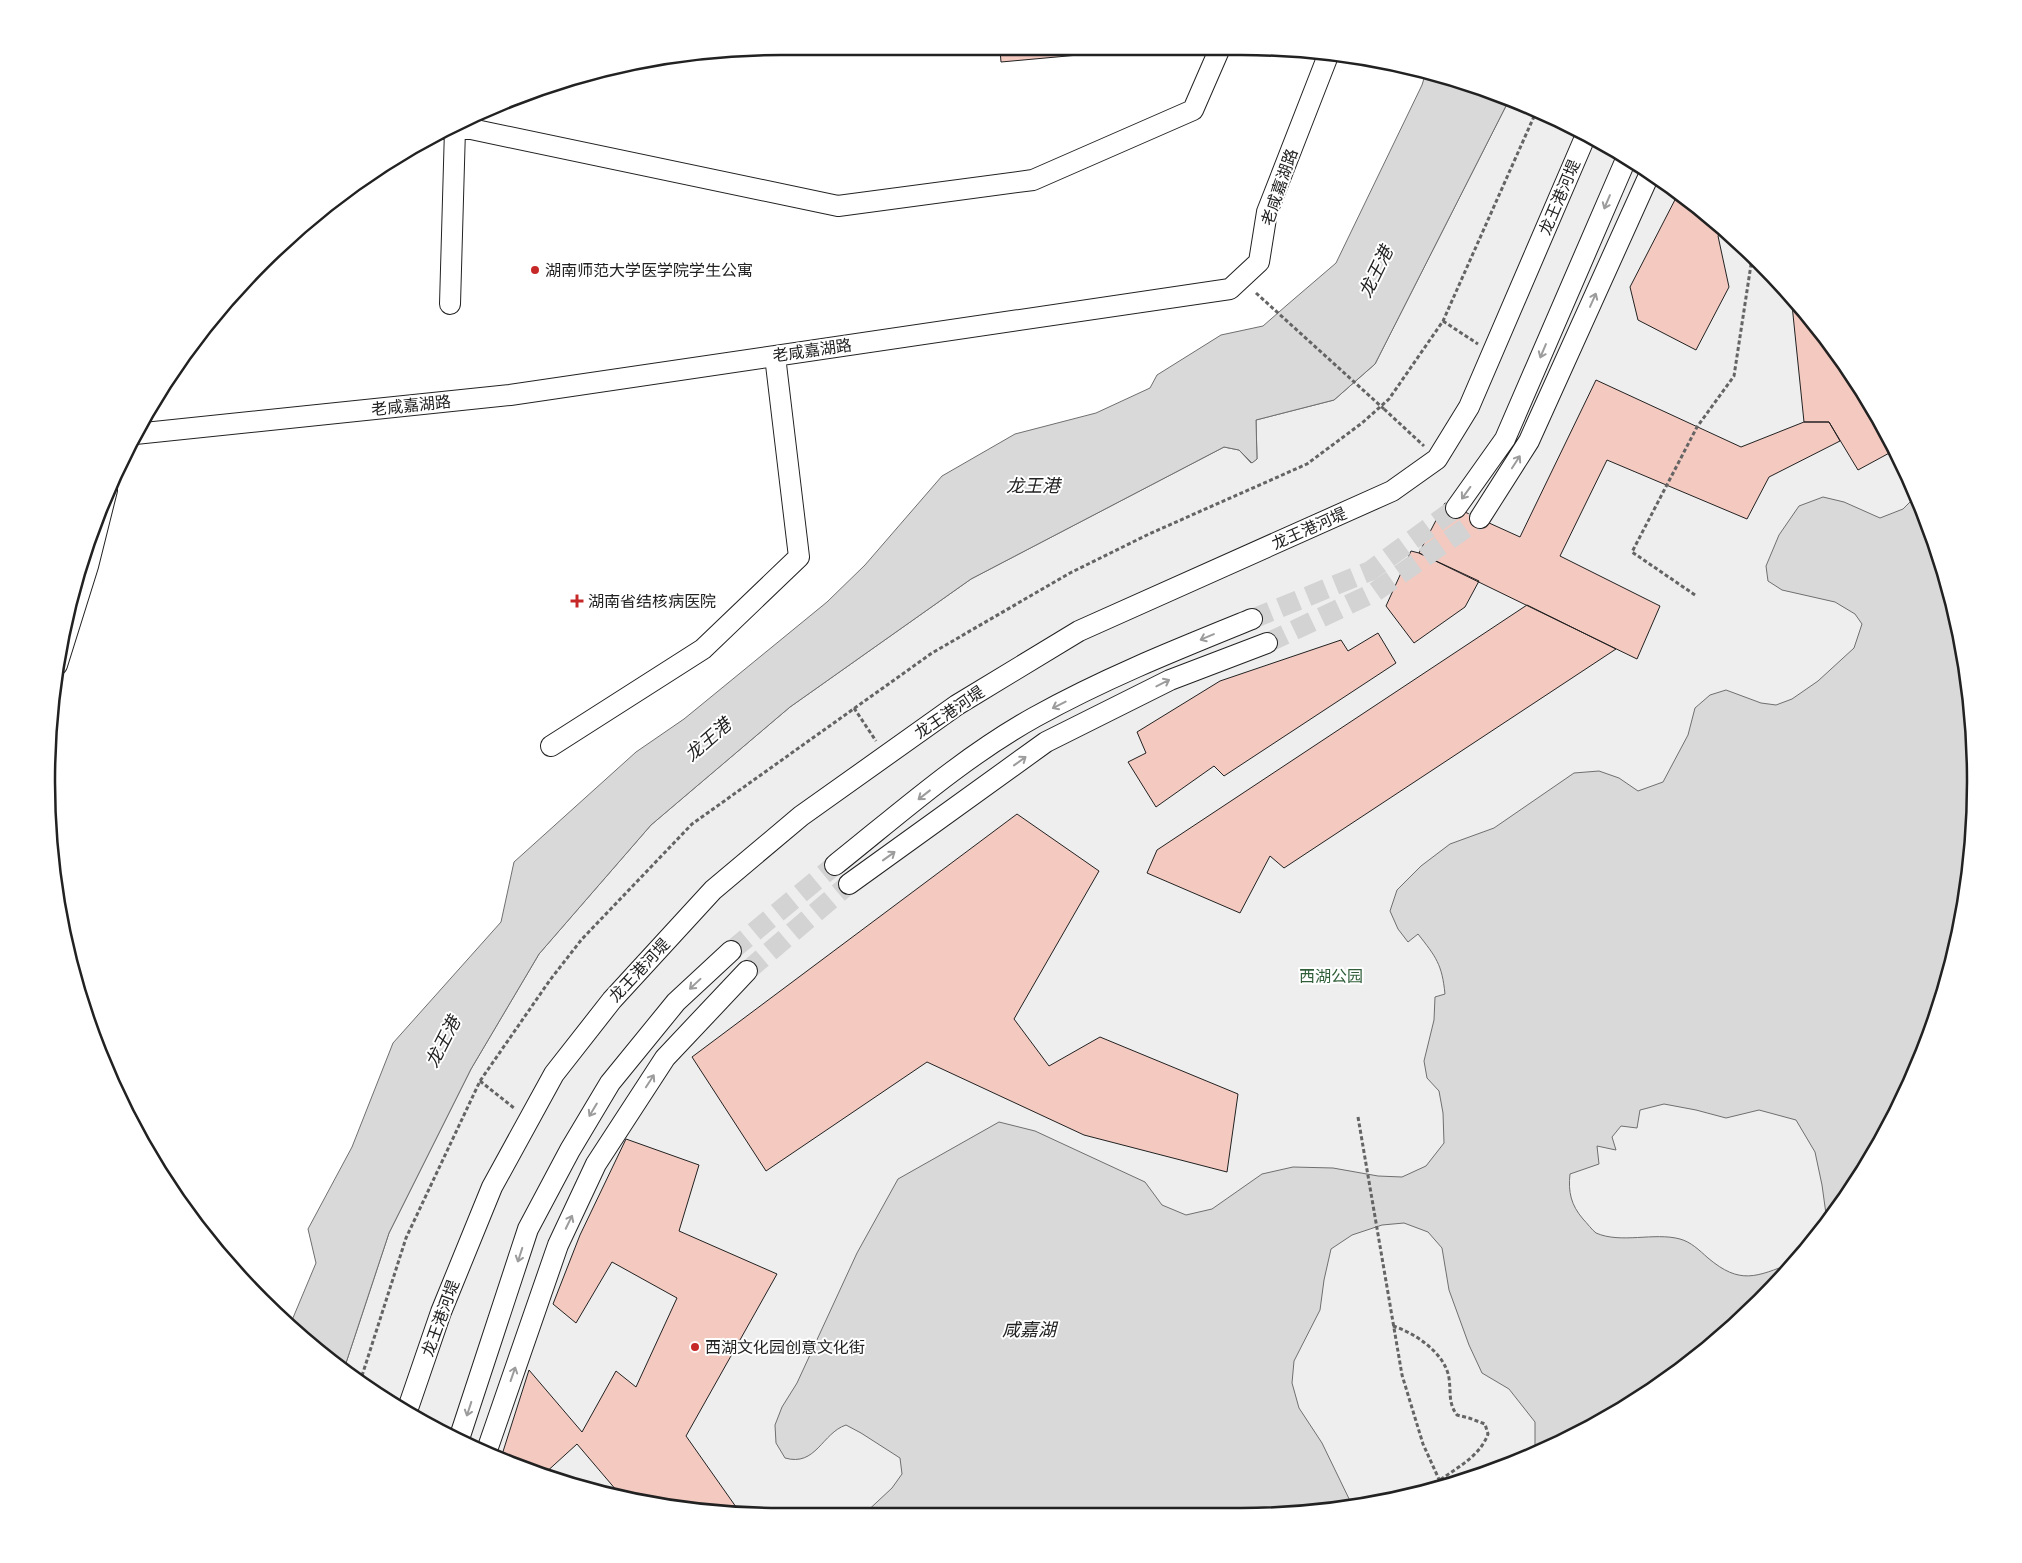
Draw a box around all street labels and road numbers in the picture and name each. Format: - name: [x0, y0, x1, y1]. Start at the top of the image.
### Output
- street label: 老咸嘉湖路: [1257, 146, 1303, 229]
- street label: 龙王港河堤: [1534, 156, 1586, 239]
- street label: 老咸嘉湖路: [771, 335, 853, 367]
- street label: 老咸嘉湖路: [370, 391, 452, 421]
- street label: 龙王港河堤: [1268, 503, 1350, 555]
- street label: 龙王港河堤: [910, 681, 989, 744]
- street label: 龙王港河堤: [604, 934, 675, 1007]
- street label: 龙王港河堤: [417, 1277, 465, 1360]

